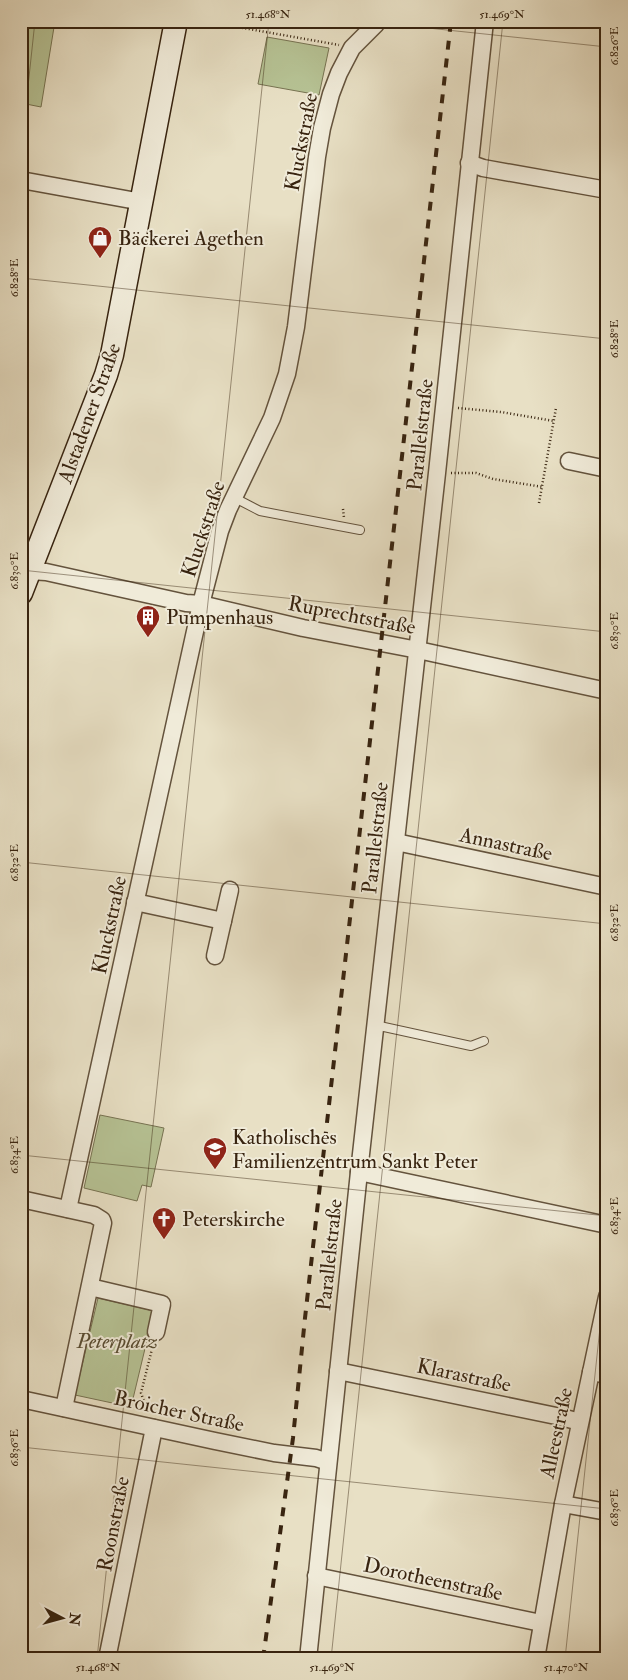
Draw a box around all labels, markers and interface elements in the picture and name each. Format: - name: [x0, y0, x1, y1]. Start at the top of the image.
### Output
- text: 51.468°N: [245, 7, 291, 22]
- text: 51.469°N: [479, 7, 525, 22]
- text: 6.826°E: [607, 26, 622, 66]
- street label: Kluckstraße: [279, 90, 324, 194]
- shop icon: Bäckerei Agethen: [87, 225, 113, 259]
- place label: Bäckerei Agethen: [118, 225, 264, 252]
- text: 6.828°E: [7, 258, 22, 297]
- text: 6.828°E: [607, 319, 622, 358]
- street label: Alstadener Straße: [51, 339, 127, 488]
- street label: Parallelstraße: [401, 378, 440, 492]
- street label: Kluckstraße: [175, 477, 232, 581]
- text: 6.830°E: [7, 552, 22, 590]
- street label: Ruprechtstraße: [286, 590, 418, 641]
- building icon: Pumpenhaus: [135, 604, 161, 638]
- place label: Pumpenhaus: [166, 604, 273, 631]
- text: 6.830°E: [607, 612, 622, 650]
- street label: Parallelstraße: [356, 781, 395, 895]
- street label: Annastraße: [456, 821, 555, 868]
- text: 6.832°E: [7, 844, 22, 882]
- street label: Kluckstraße: [86, 873, 133, 977]
- text: 6.832°E: [607, 904, 622, 942]
- place label: Katholisches Familienzentrum Sankt Peter: [232, 1124, 478, 1175]
- text: 6.834°E: [7, 1136, 22, 1174]
- school or university icon: Katholisches Familienzentrum Sankt Peter: [202, 1136, 228, 1170]
- text: 6.834°E: [607, 1197, 622, 1235]
- street label: Parallelstraße: [310, 1198, 349, 1312]
- church icon: Peterskirche: [151, 1206, 177, 1240]
- place label: Peterskirche: [182, 1206, 285, 1233]
- park label: Peterplatz: [75, 1328, 158, 1355]
- street label: Klarastraße: [414, 1352, 514, 1399]
- street label: Broicher Straße: [111, 1385, 247, 1439]
- street label: Alleestraße: [533, 1385, 579, 1482]
- text: 6.836°E: [7, 1429, 22, 1467]
- street label: Roonstraße: [91, 1474, 136, 1574]
- text: 6.836°E: [607, 1489, 622, 1527]
- street label: Dorotheenstraße: [361, 1552, 505, 1607]
- north arrow: [38, 1592, 88, 1642]
- text: N: [65, 1611, 84, 1627]
- text: 51.468°N: [75, 1660, 121, 1675]
- text: 51.469°N: [309, 1660, 355, 1675]
- text: 51.470°N: [544, 1660, 589, 1675]

